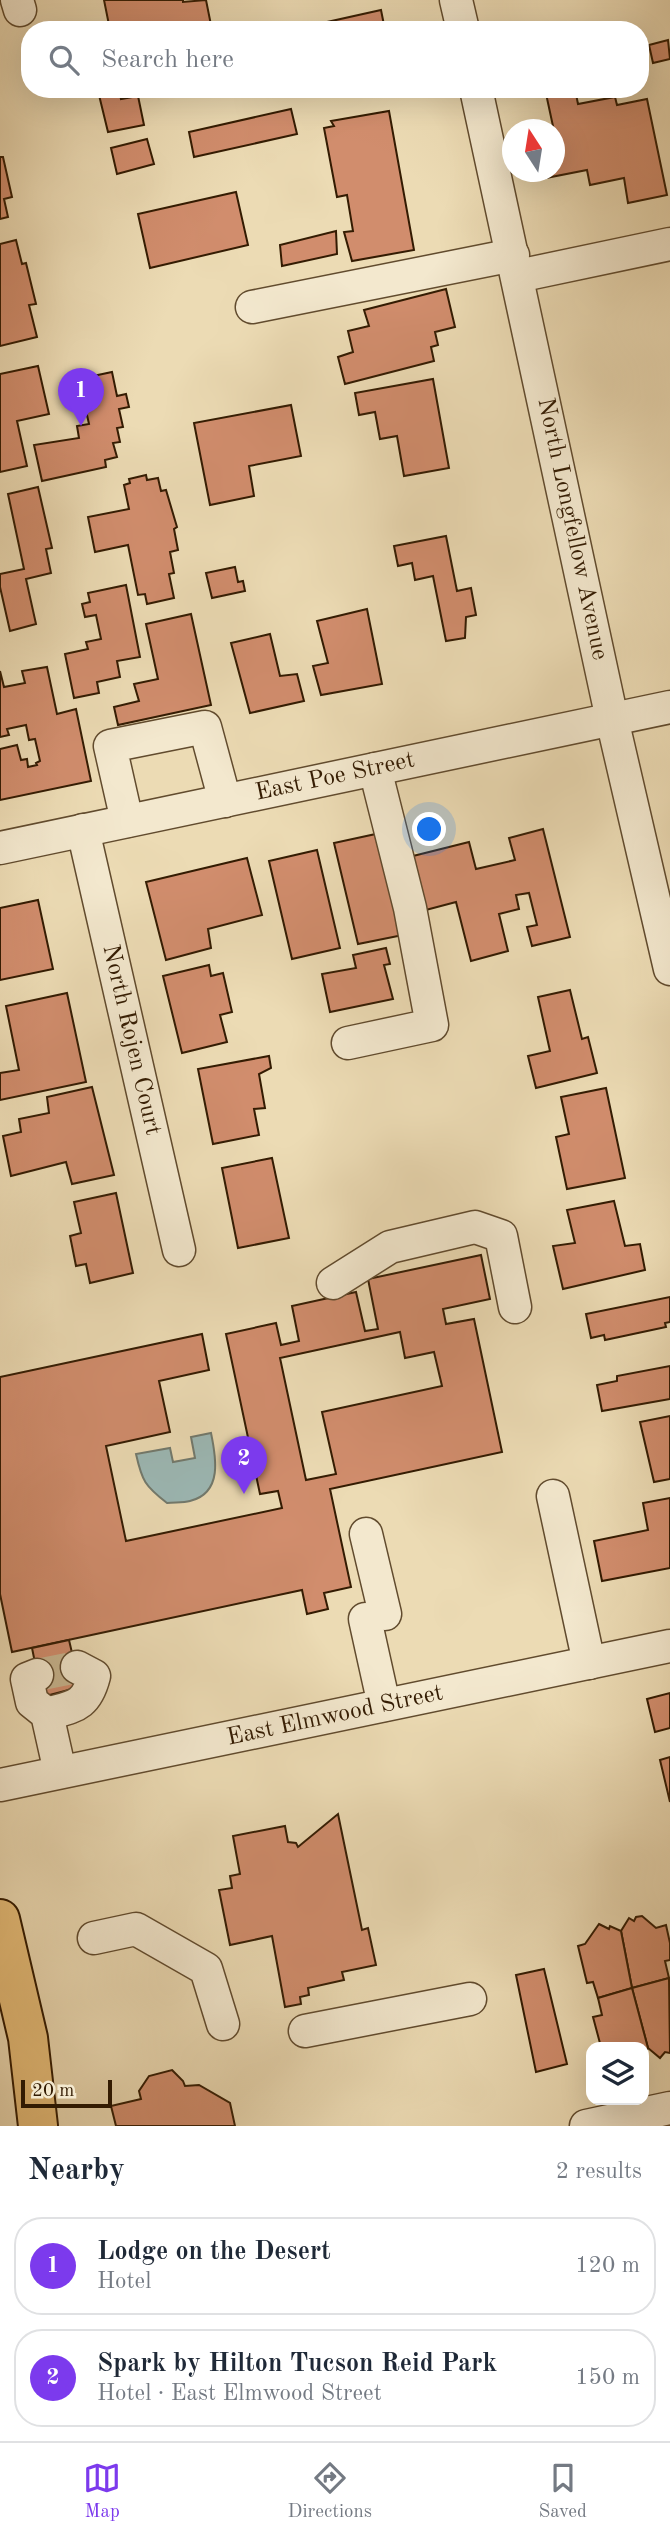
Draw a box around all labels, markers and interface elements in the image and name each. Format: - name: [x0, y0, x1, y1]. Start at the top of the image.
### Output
- search box: [21, 21, 649, 98]
- icon: search: [45, 41, 83, 79]
- text: Search here: [101, 47, 234, 73]
- north arrow: [502, 119, 565, 182]
- pin: 1: [58, 368, 104, 426]
- street label: North Longfellow Avenue: [532, 396, 612, 662]
- street label: East Poe Street: [253, 748, 417, 806]
- your location: [412, 812, 446, 846]
- street label: North Rojen Court: [97, 942, 165, 1138]
- pin: 2: [221, 1436, 267, 1494]
- street label: East Elmwood Street: [225, 1681, 445, 1751]
- map controls: [586, 2042, 649, 2105]
- button: layers: [586, 2042, 649, 2105]
- scale bar: [21, 2077, 112, 2109]
- text: 20 m: [32, 2082, 74, 2101]
- text: Nearby: [28, 2156, 125, 2186]
- text: 2 results: [556, 2160, 642, 2183]
- text: Lodge on the Desert: [97, 2239, 331, 2265]
- text: 1: [46, 2254, 60, 2277]
- text: 120 m: [575, 2254, 640, 2277]
- text: Hotel: [97, 2270, 151, 2293]
- text: Spark by Hilton Tucson Reid Park: [97, 2351, 497, 2377]
- text: 2: [46, 2366, 60, 2389]
- text: 150 m: [575, 2366, 640, 2389]
- text: Hotel · East Elmwood Street: [97, 2382, 382, 2405]
- tab: Map: [83, 2459, 121, 2524]
- tab: Directions: [288, 2459, 372, 2524]
- tab: Saved: [538, 2459, 587, 2524]

